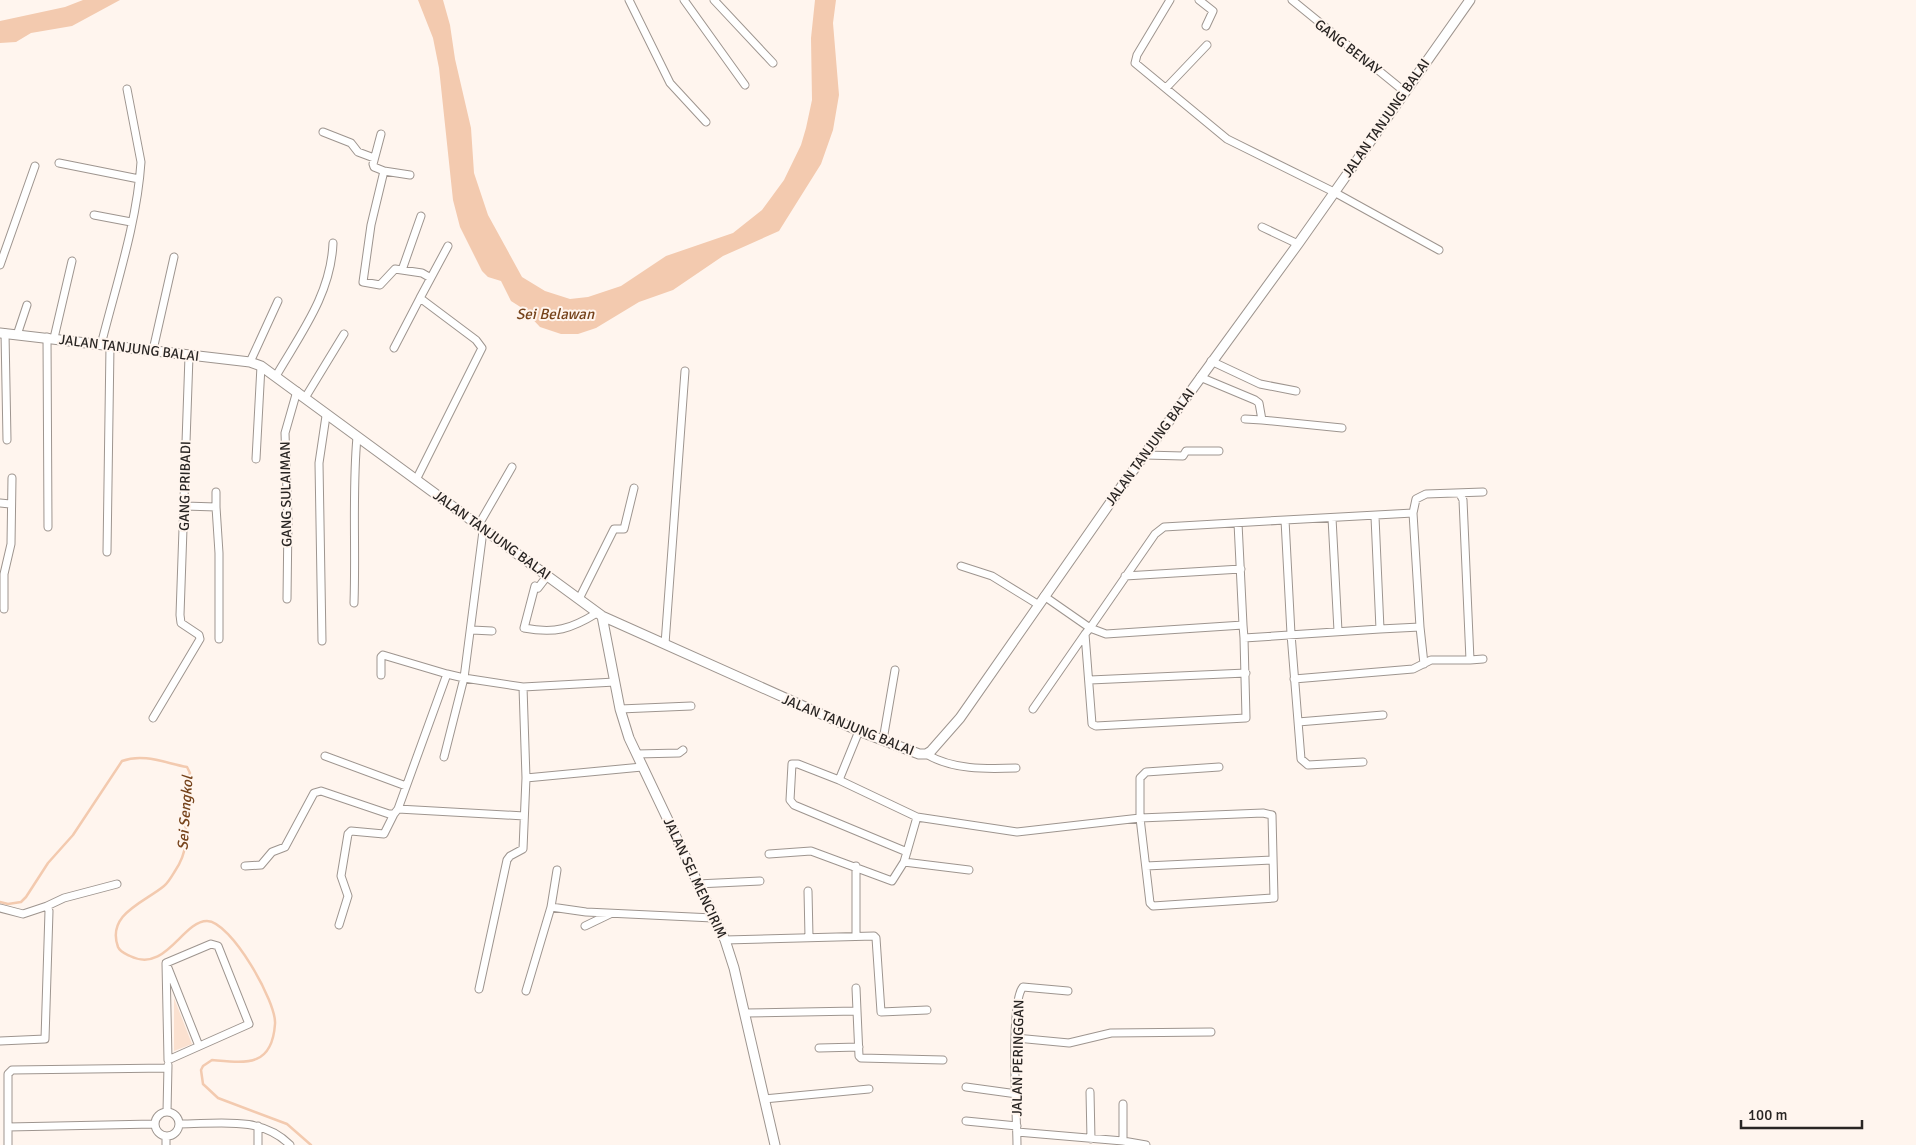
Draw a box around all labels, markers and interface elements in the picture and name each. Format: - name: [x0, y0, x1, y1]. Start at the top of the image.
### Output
- street label: GANG BENAY: [1311, 16, 1385, 78]
- street label: JALAN TANJUNG BALAI: [1339, 55, 1433, 181]
- water label: Sei Belawan: [516, 305, 595, 323]
- street label: JALAN TANJUNG BALAI: [58, 331, 200, 365]
- street label: JALAN TANJUNG BALAI: [1102, 385, 1198, 509]
- street label: GANG PRIBADI: [176, 441, 194, 531]
- street label: GANG SULAIMAN: [277, 441, 295, 547]
- street label: JALAN TANJUNG BALAI: [430, 487, 554, 583]
- street label: JALAN TANJUNG BALAI: [779, 691, 917, 759]
- water label: Sei Sengkol: [173, 774, 197, 851]
- street label: JALAN SEI MENCIRIM: [660, 815, 730, 941]
- street label: JALAN PERINGGAN: [1008, 999, 1028, 1117]
- scale bar: [1741, 1098, 1862, 1130]
- text: 100 m: [1748, 1106, 1788, 1124]

